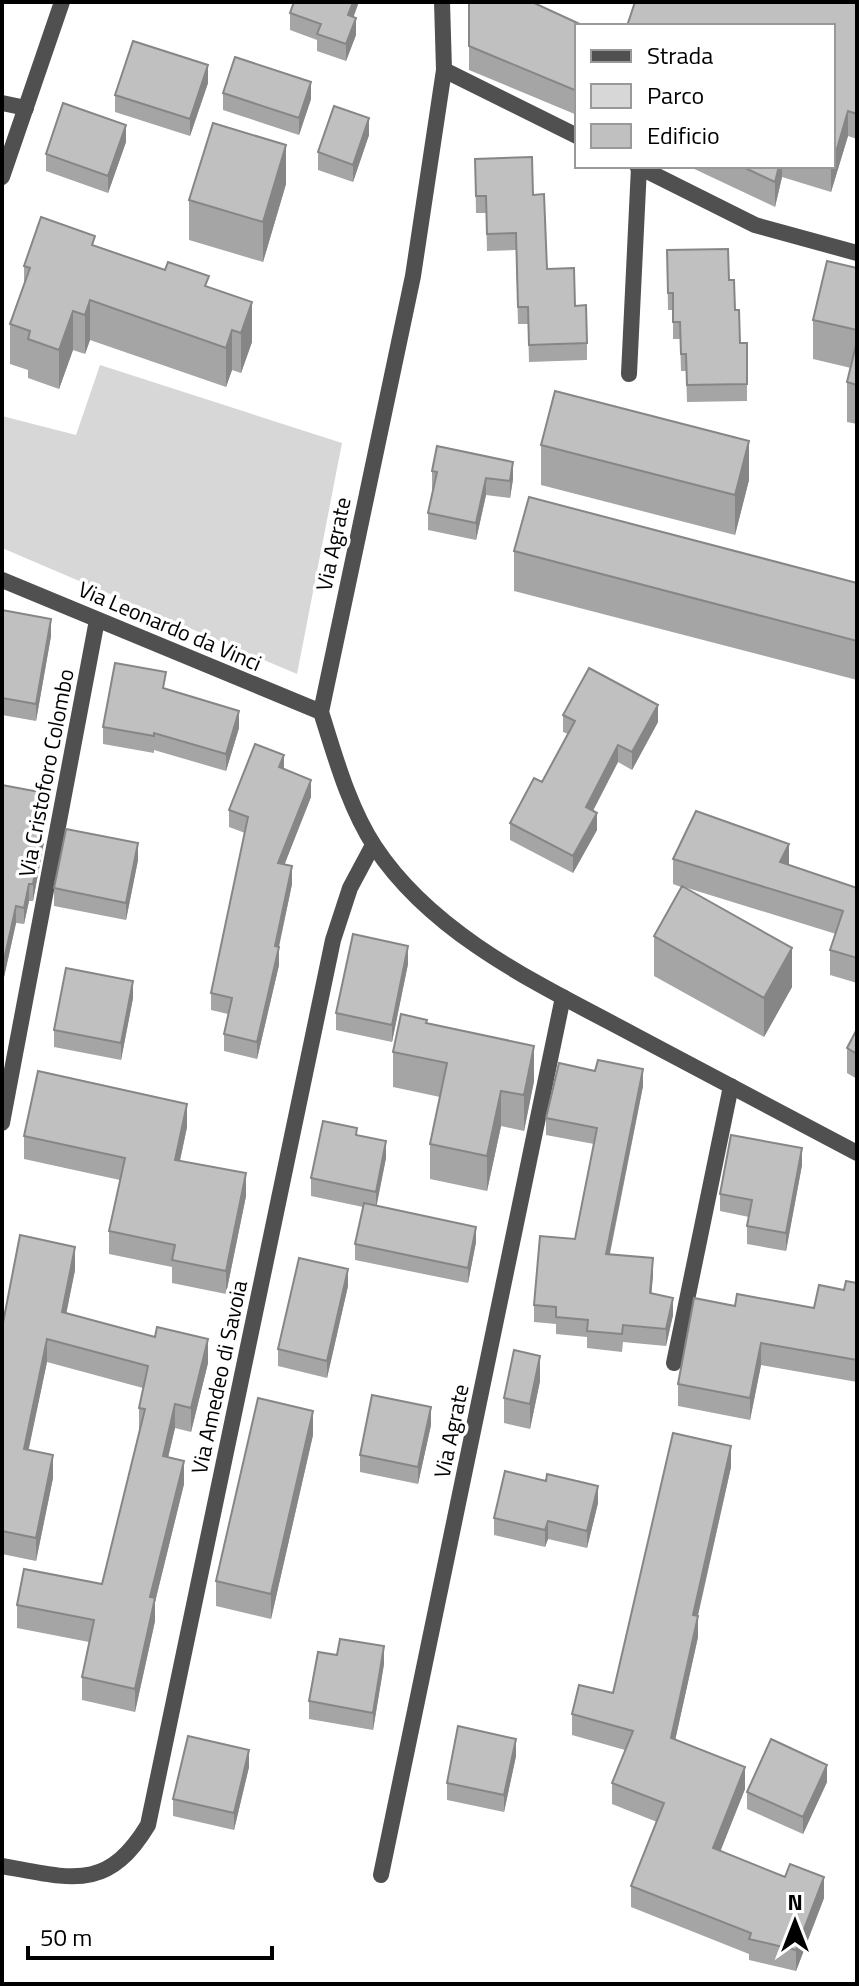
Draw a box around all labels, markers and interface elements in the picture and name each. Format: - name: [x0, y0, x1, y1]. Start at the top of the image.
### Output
- legend: [575, 24, 835, 168]
- text: Strada: [647, 37, 713, 73]
- text: Parco: [647, 77, 704, 113]
- text: Edificio: [647, 117, 720, 153]
- street label: Via Agrate: [306, 494, 360, 594]
- street label: Via Leonardo da Vinci: [73, 572, 267, 680]
- street label: Via Cristoforo Colombo: [9, 666, 83, 880]
- street label: Via Amedeo di Savoia: [182, 1277, 256, 1477]
- street label: Via Agrate: [424, 1381, 478, 1481]
- north arrow: [755, 1882, 835, 1962]
- text: N: [787, 1885, 803, 1919]
- scale bar: [28, 1910, 272, 1960]
- text: 50 m: [40, 1919, 92, 1955]

